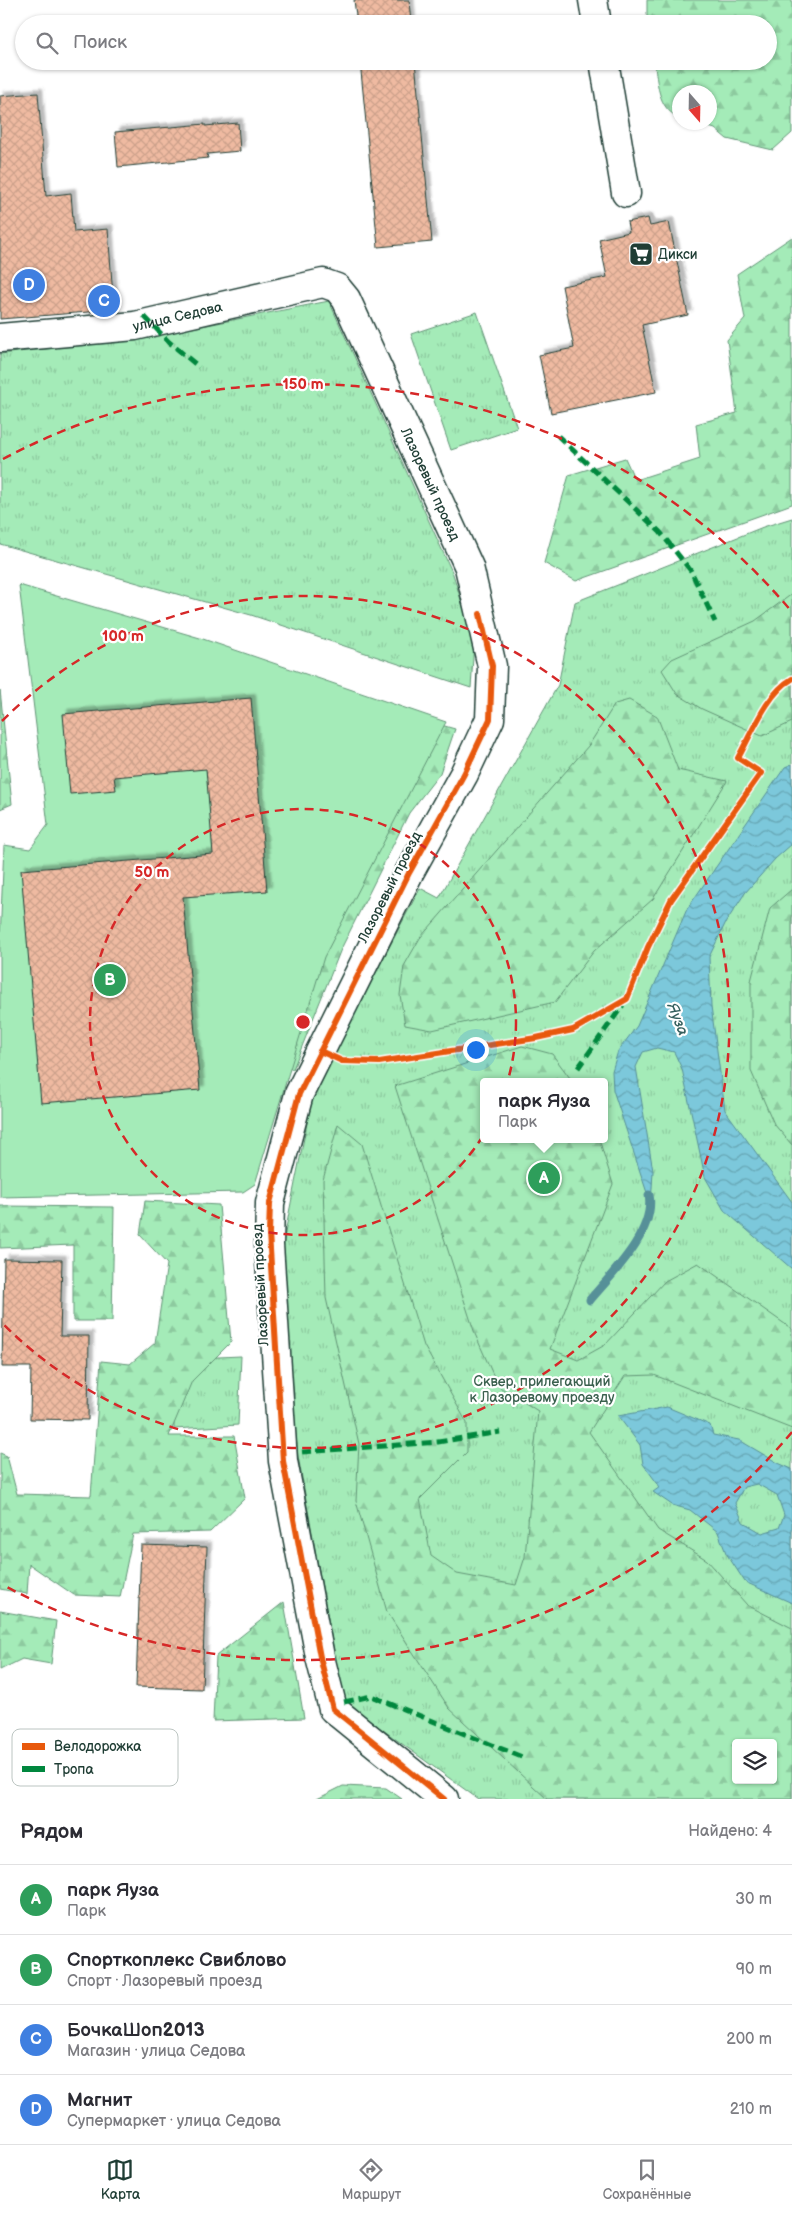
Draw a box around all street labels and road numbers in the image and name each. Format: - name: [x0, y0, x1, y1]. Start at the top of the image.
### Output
- street label: улица Седова: [131, 298, 225, 335]
- street label: Лазоревый проезд: [397, 424, 464, 544]
- street label: Лазоревый проезд: [354, 828, 425, 947]
- street label: Лазоревый проезд: [249, 1223, 272, 1348]

